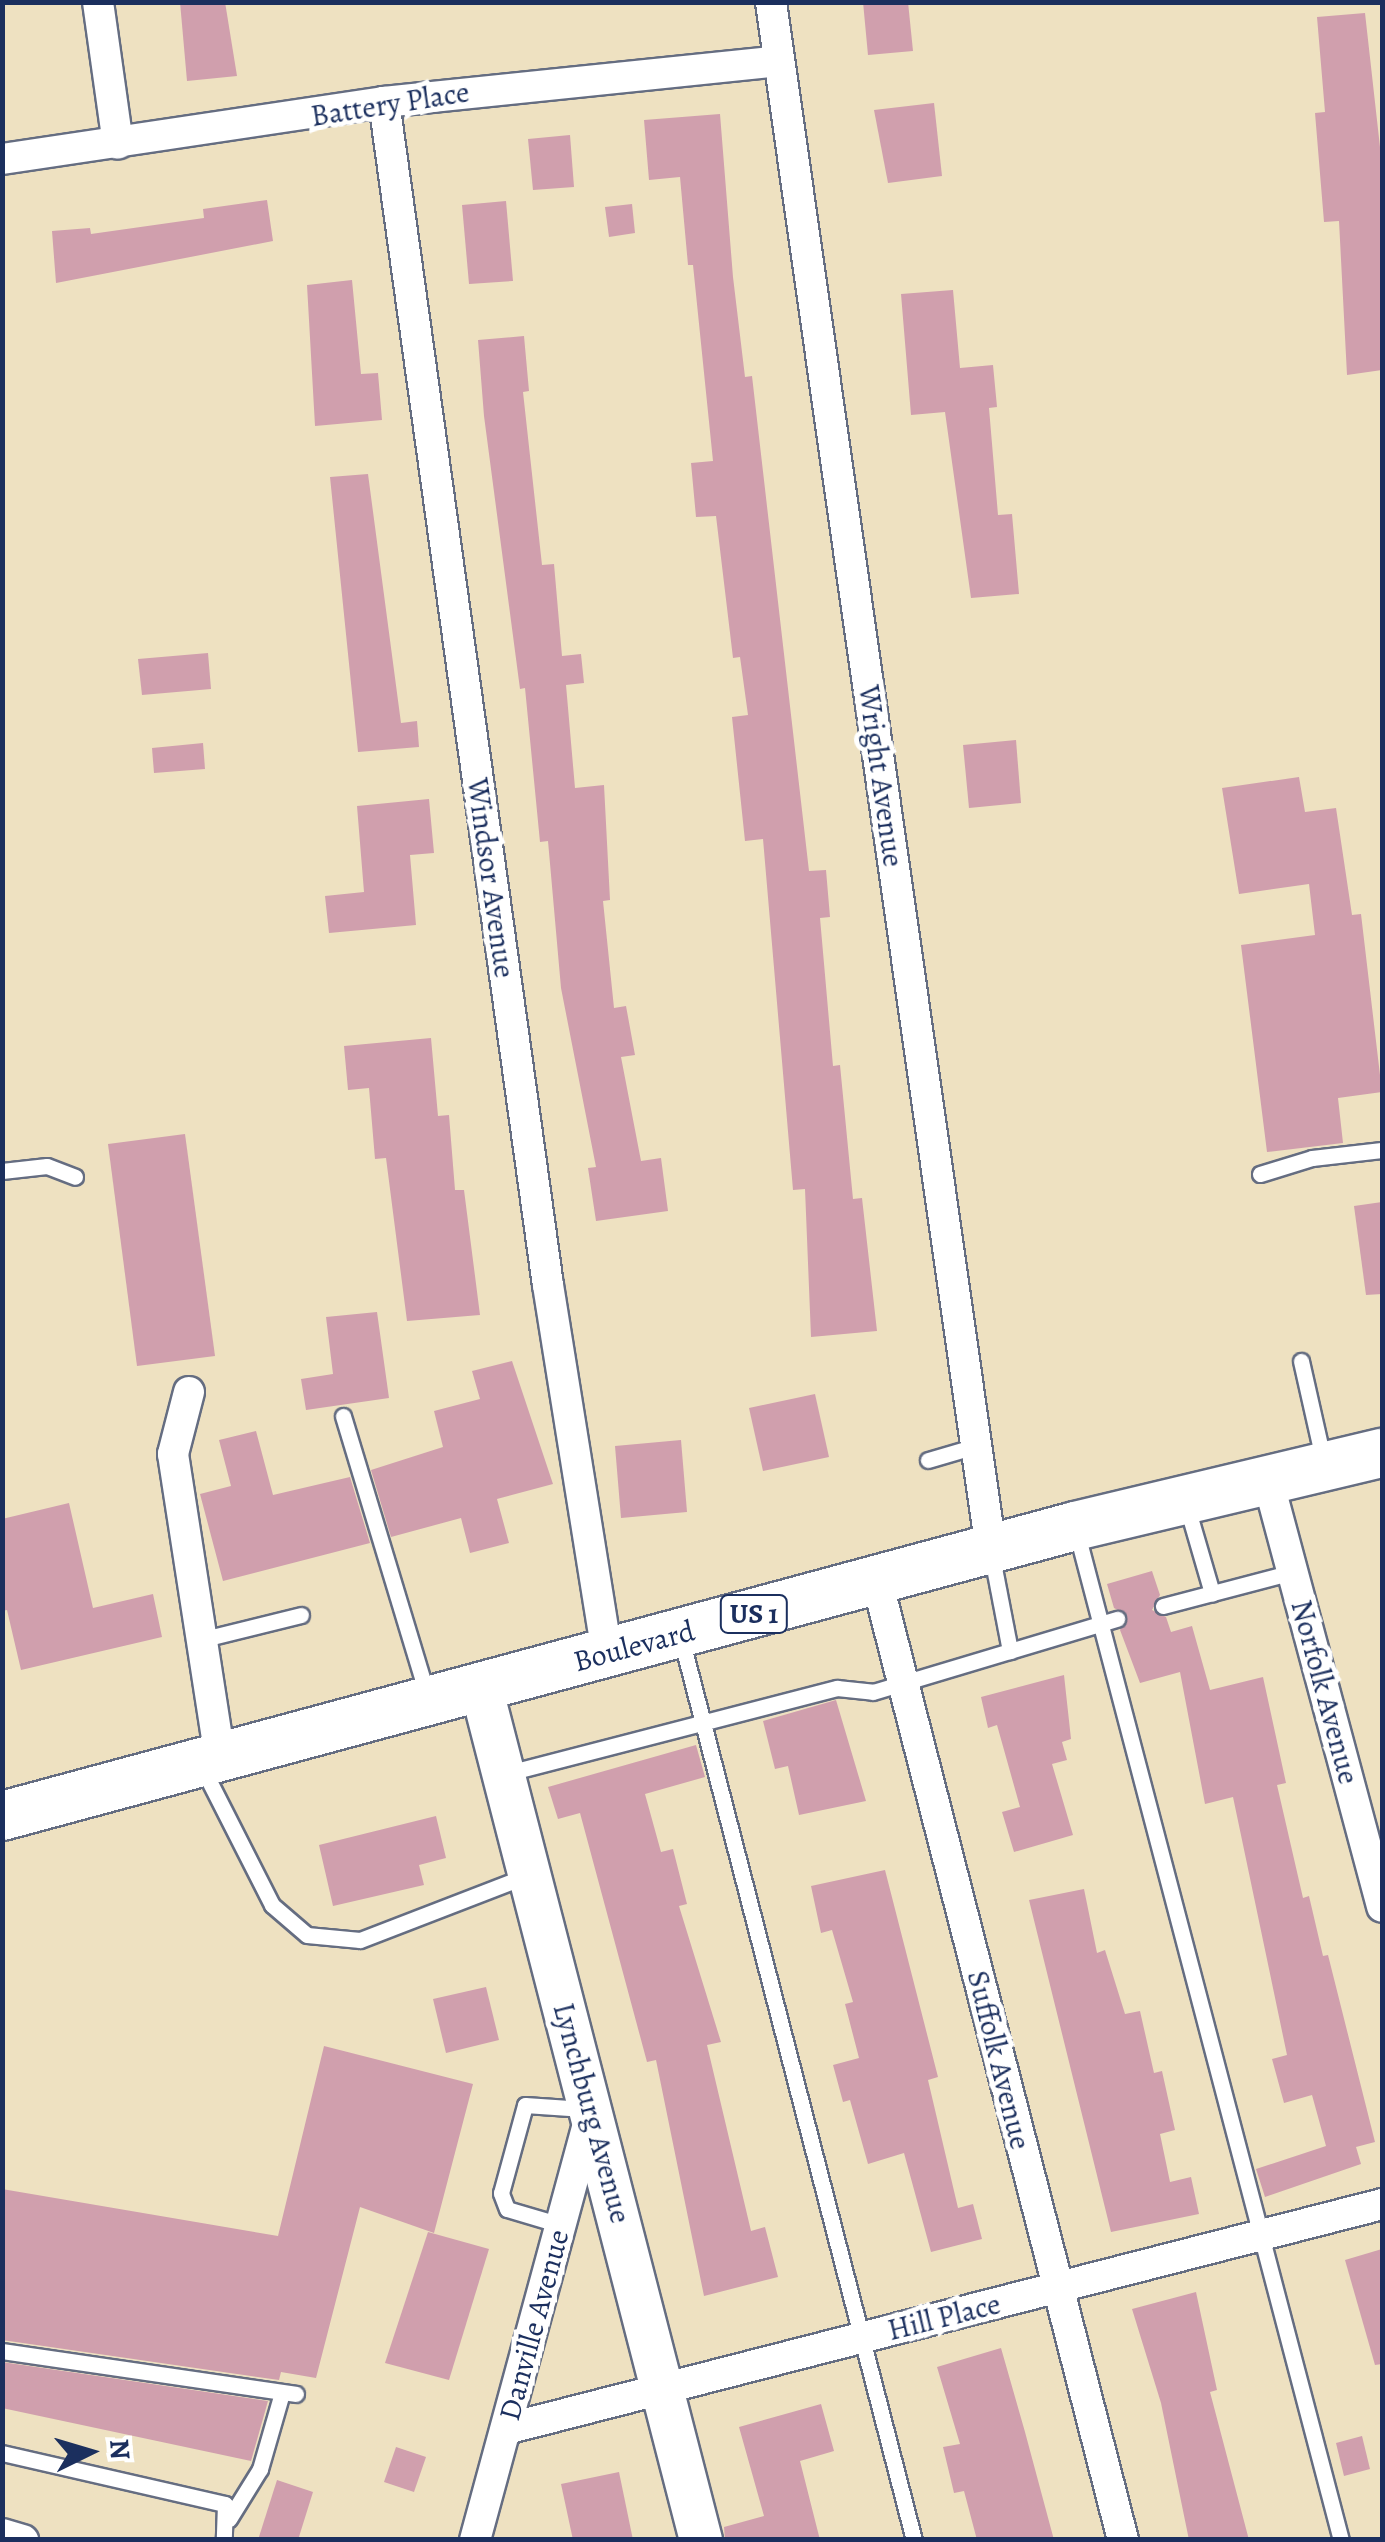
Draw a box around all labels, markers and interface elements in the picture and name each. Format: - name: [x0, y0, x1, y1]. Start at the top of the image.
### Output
- street label: Battery Place: [308, 74, 472, 134]
- street label: Wright Avenue: [850, 683, 912, 869]
- street label: Windsor Avenue: [459, 776, 523, 980]
- road number: US 1: [719, 1591, 789, 1637]
- street label: Norfolk Avenue: [1283, 1596, 1367, 1788]
- street label: Boulevard: [570, 1613, 698, 1679]
- street label: Suffolk Avenue: [959, 1967, 1039, 2153]
- street label: Lynchburg Avenue: [545, 1999, 639, 2227]
- street label: Danville Avenue: [491, 2226, 577, 2424]
- street label: Hill Place: [884, 2286, 1004, 2348]
- north arrow: [40, 2402, 140, 2502]
- text: N: [100, 2438, 140, 2461]

